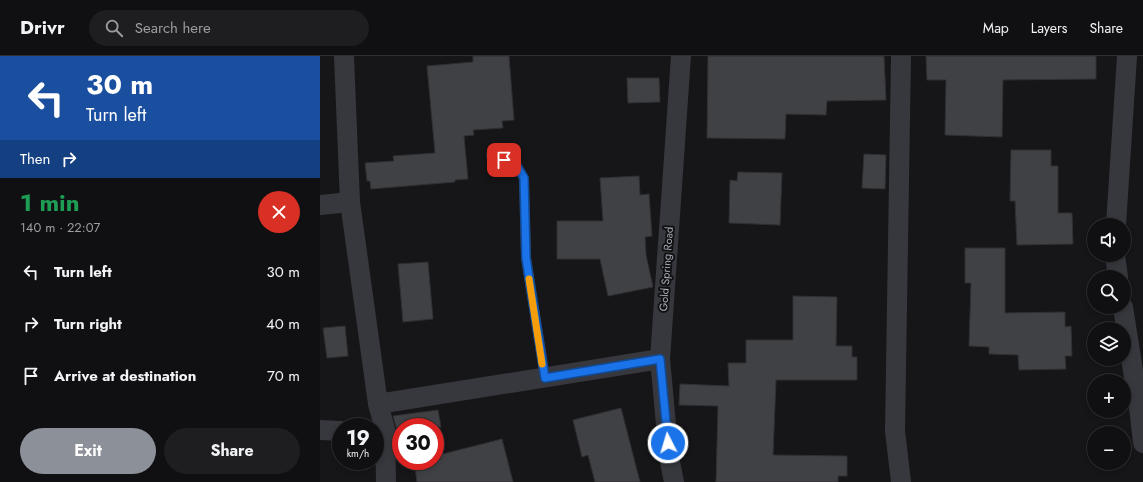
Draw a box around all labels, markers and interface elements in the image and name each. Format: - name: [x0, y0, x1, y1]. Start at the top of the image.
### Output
- search box: [89, 10, 369, 46]
- text: Drivr: [20, 14, 65, 41]
- icon: search: [103, 17, 125, 39]
- text: Search here: [135, 17, 211, 39]
- text: Map: [983, 18, 1009, 38]
- text: Layers: [1031, 18, 1067, 38]
- text: Share: [1089, 18, 1123, 38]
- text: 30 m: [86, 64, 153, 105]
- icon: left: [20, 72, 72, 124]
- text: Turn left: [86, 102, 146, 128]
- pin: [487, 143, 521, 177]
- text: Then: [20, 148, 50, 170]
- icon: right: [58, 148, 80, 170]
- icon: arrive: [493, 149, 515, 171]
- text: 1 min: [20, 185, 80, 220]
- button: close: [258, 191, 300, 233]
- text: 140 m · 22:07: [20, 218, 100, 237]
- map controls: [1087, 218, 1131, 470]
- button: sound: [1087, 218, 1131, 262]
- street label: Gold Spring Road: [655, 226, 677, 312]
- icon: left: [20, 261, 42, 283]
- text: Turn left: [54, 261, 112, 283]
- text: 30 m: [267, 261, 300, 283]
- button: search: [1087, 270, 1131, 314]
- icon: right: [20, 313, 42, 335]
- text: Turn right: [54, 313, 122, 335]
- text: 40 m: [266, 313, 300, 335]
- button: layers: [1087, 322, 1131, 366]
- icon: arrive: [20, 365, 42, 387]
- text: Arrive at destination: [54, 365, 196, 387]
- text: 70 m: [267, 365, 300, 387]
- button: +: [1087, 374, 1131, 418]
- speed limit sign: 30: [392, 418, 444, 470]
- position arrow: [647, 422, 689, 464]
- text: 19: [346, 424, 370, 453]
- button: −: [1087, 426, 1131, 470]
- button: Exit: [20, 428, 156, 474]
- button: Share: [164, 428, 300, 474]
- text: km/h: [347, 446, 369, 461]

